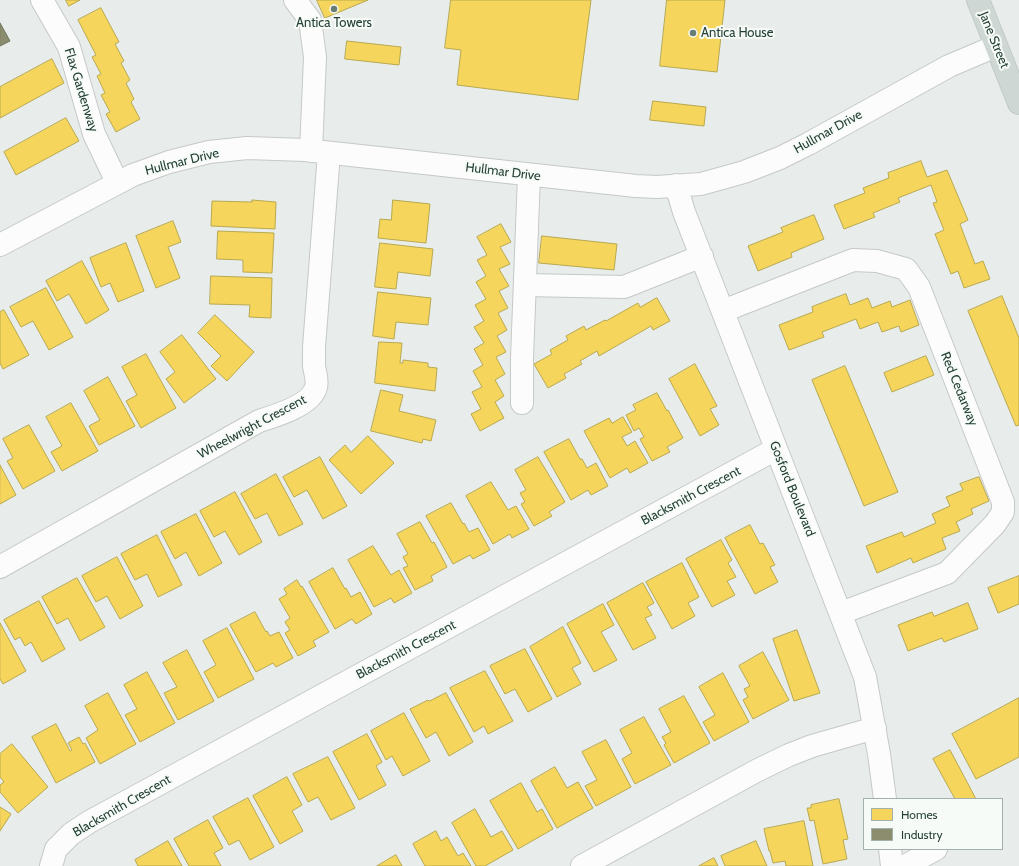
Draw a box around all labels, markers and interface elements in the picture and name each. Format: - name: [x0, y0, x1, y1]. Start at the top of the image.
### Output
- marker: Antica Towers: [329, 4, 339, 14]
- street label: Jane Street: [976, 9, 1012, 71]
- place label: Antica Towers: [296, 15, 372, 31]
- place label: Antica House: [701, 25, 773, 41]
- marker: Antica House: [688, 28, 698, 38]
- street label: Flax Gardenway: [61, 46, 101, 134]
- street label: Hullmar Drive: [791, 107, 865, 157]
- street label: Hullmar Drive: [143, 145, 221, 179]
- street label: Hullmar Drive: [464, 160, 542, 184]
- street label: Red Cedarway: [937, 350, 981, 428]
- street label: Wheelwright Crescent: [195, 392, 309, 462]
- street label: Gosford Boulevard: [766, 439, 818, 539]
- street label: Blacksmith Crescent: [639, 463, 743, 529]
- street label: Blacksmith Crescent: [354, 617, 458, 683]
- street label: Blacksmith Crescent: [70, 772, 174, 840]
- legend: [863, 798, 1003, 850]
- text: Homes: [901, 807, 938, 822]
- text: Industry: [901, 827, 942, 842]

